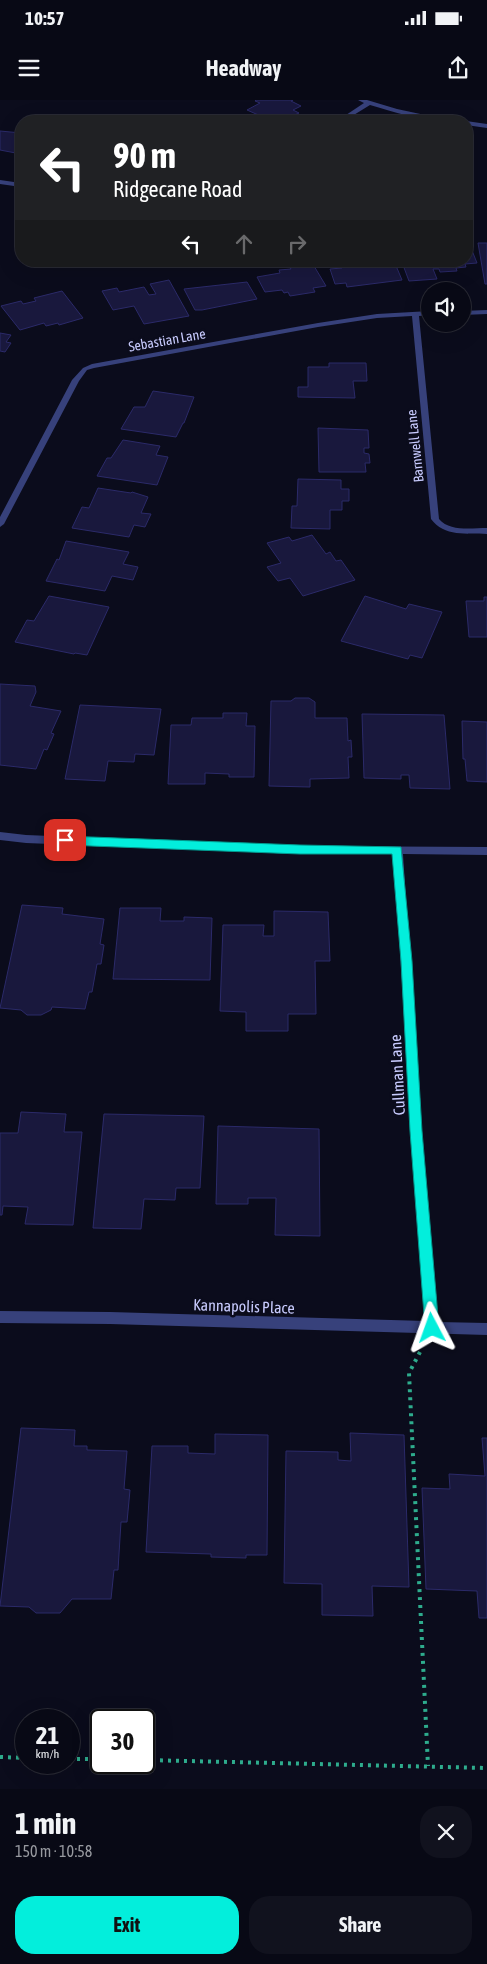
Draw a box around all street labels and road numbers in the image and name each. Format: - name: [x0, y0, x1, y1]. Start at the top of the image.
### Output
- street label: Sebastian Lane: [127, 325, 207, 355]
- street label: Barnwell Lane: [403, 409, 427, 483]
- street label: Cullman Lane: [386, 1034, 408, 1116]
- street label: Kannapolis Place: [193, 1295, 295, 1318]

